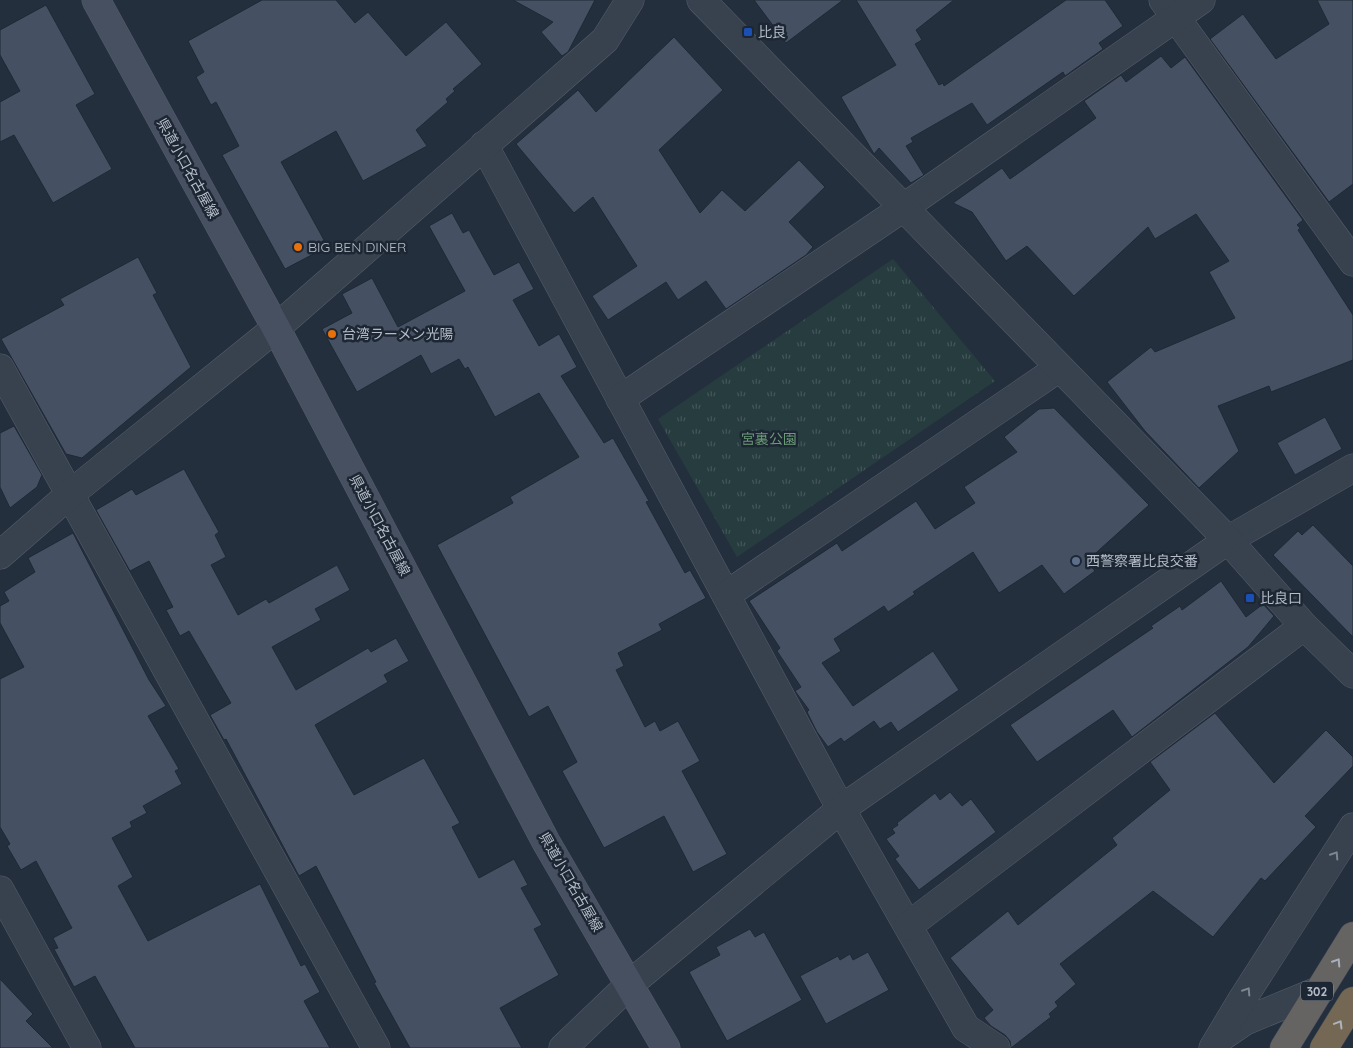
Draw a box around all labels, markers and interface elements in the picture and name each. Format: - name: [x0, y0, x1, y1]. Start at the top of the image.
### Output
- place label: 比良: [758, 23, 786, 41]
- marker: 比良: [742, 26, 754, 38]
- street label: 県道小口名古屋線: [153, 115, 223, 221]
- place label: BIG BEN DINER: [308, 238, 406, 256]
- marker: BIG BEN DINER: [292, 241, 304, 253]
- place label: 台湾ラーメン光陽: [342, 325, 453, 343]
- marker: 台湾ラーメン光陽: [326, 328, 338, 340]
- park label: 宮裏公園: [741, 430, 797, 448]
- street label: 県道小口名古屋線: [346, 471, 414, 579]
- place label: 西警察署比良交番: [1086, 552, 1198, 570]
- marker: 西警察署比良交番: [1070, 555, 1082, 567]
- place label: 比良口: [1260, 589, 1302, 607]
- marker: 比良口: [1244, 592, 1256, 604]
- street label: 県道小口名古屋線: [535, 829, 607, 935]
- one-way arrow: [1329, 851, 1338, 860]
- one-way arrow: [1330, 958, 1340, 967]
- road number: 302: [1301, 981, 1333, 1000]
- one-way arrow: [1241, 987, 1250, 997]
- one-way arrow: [1332, 1021, 1342, 1030]

